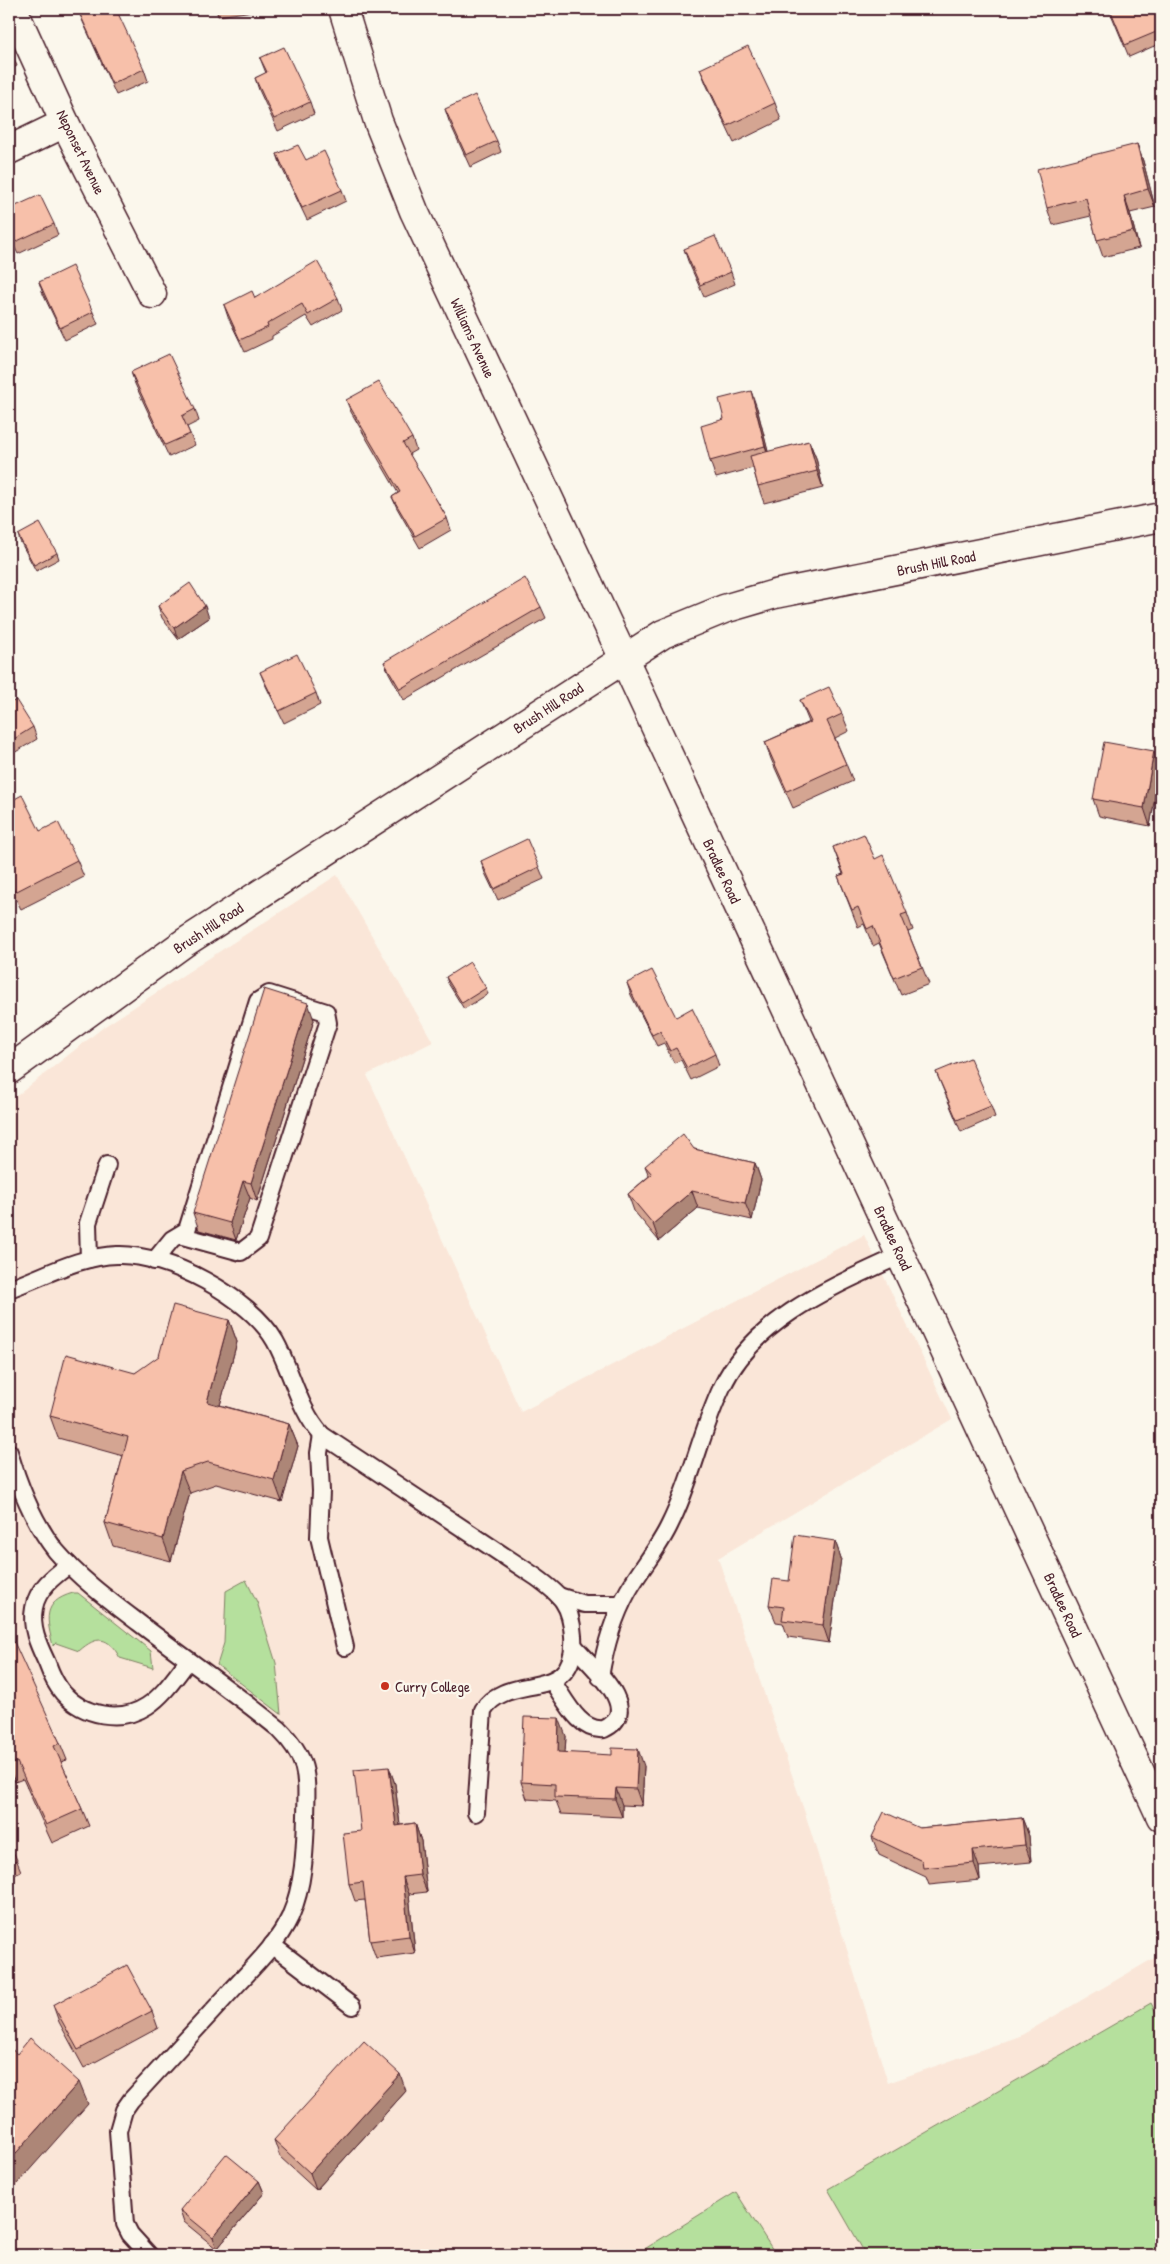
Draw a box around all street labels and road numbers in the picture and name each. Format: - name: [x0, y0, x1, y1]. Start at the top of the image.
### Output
- street label: Neponset Avenue: [51, 106, 111, 198]
- street label: Williams Avenue: [445, 295, 501, 381]
- street label: Brush Hill Road: [895, 545, 977, 581]
- street label: Brush Hill Road: [509, 677, 587, 739]
- street label: Bradlee Road: [698, 835, 746, 907]
- street label: Brush Hill Road: [169, 897, 247, 959]
- street label: Bradlee Road: [869, 1202, 917, 1274]
- street label: Bradlee Road: [1039, 1569, 1087, 1641]

